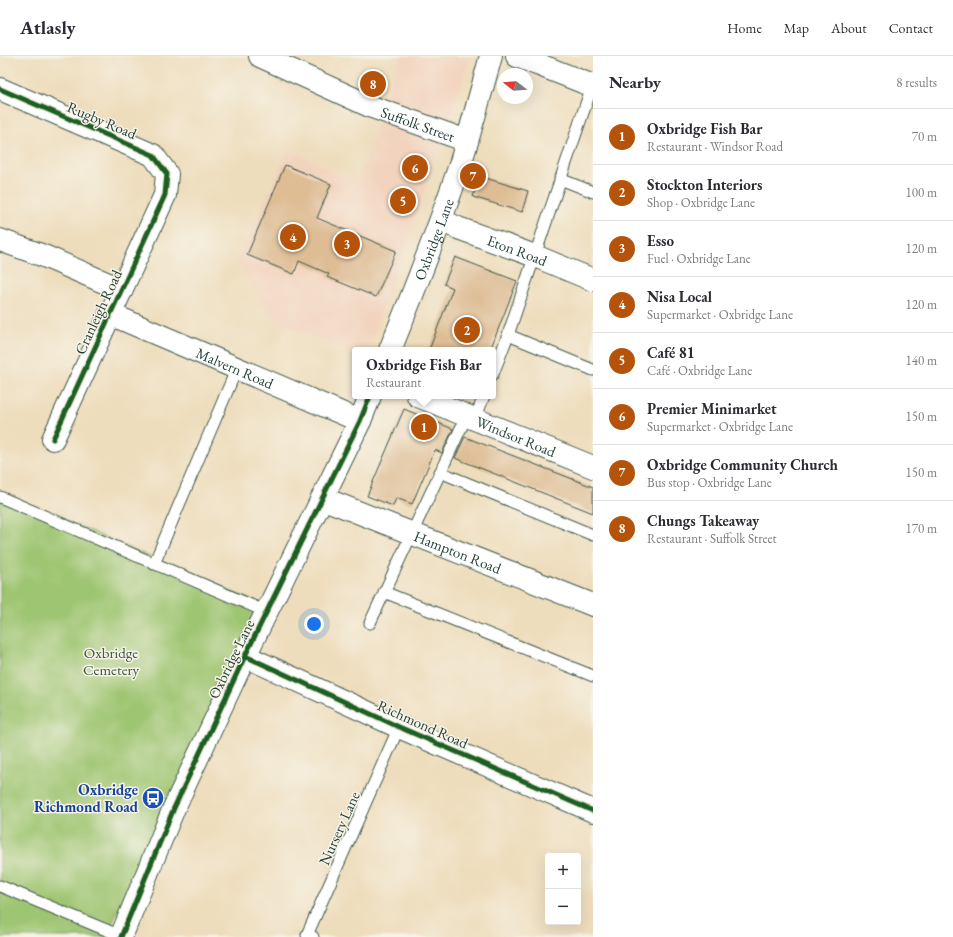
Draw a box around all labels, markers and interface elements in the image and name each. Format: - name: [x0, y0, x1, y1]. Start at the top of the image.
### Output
- text: Atlasly: [20, 15, 76, 40]
- text: Home: [727, 19, 762, 37]
- text: Map: [784, 19, 809, 37]
- text: About: [831, 19, 867, 37]
- text: Contact: [889, 19, 933, 37]
- north arrow: [497, 68, 533, 104]
- pin: 8: [360, 69, 386, 99]
- text: Nearby: [609, 71, 661, 93]
- text: 8 results: [896, 74, 937, 91]
- street label: Rugby Road: [64, 97, 140, 143]
- street label: Suffolk Street: [379, 102, 458, 146]
- text: Oxbridge Fish Bar: [647, 119, 762, 138]
- text: 1: [619, 128, 625, 145]
- text: 70 m: [912, 128, 937, 145]
- text: Restaurant · Windsor Road: [647, 138, 783, 155]
- pin: 6: [402, 153, 428, 183]
- pin: 7: [460, 161, 486, 191]
- text: Stockton Interiors: [647, 175, 762, 194]
- text: 2: [619, 184, 625, 201]
- text: 100 m: [906, 184, 937, 201]
- pin: 5: [390, 186, 416, 216]
- text: Shop · Oxbridge Lane: [647, 194, 755, 211]
- street label: Oxbridge Lane: [409, 196, 457, 283]
- pin: 4: [280, 222, 306, 252]
- pin: 3: [334, 229, 360, 259]
- street label: Eton Road: [485, 230, 551, 270]
- text: Esso: [647, 231, 674, 250]
- text: 3: [619, 240, 625, 257]
- text: 120 m: [906, 240, 937, 257]
- text: Fuel · Oxbridge Lane: [647, 250, 751, 267]
- street label: Cranleigh Road: [70, 266, 126, 357]
- text: Nisa Local: [647, 287, 712, 306]
- text: 4: [619, 296, 625, 313]
- text: 120 m: [906, 296, 937, 313]
- text: Supermarket · Oxbridge Lane: [647, 306, 793, 323]
- pin: 2: [454, 315, 480, 345]
- street label: Malvern Road: [193, 343, 277, 393]
- text: Café 81: [647, 343, 695, 362]
- popup: [352, 347, 496, 399]
- text: 5: [619, 352, 625, 369]
- text: 140 m: [906, 352, 937, 369]
- text: Oxbridge Fish Bar: [366, 355, 482, 374]
- text: Café · Oxbridge Lane: [647, 362, 752, 379]
- text: Restaurant: [366, 374, 421, 391]
- text: Premier Minimarket: [647, 399, 777, 418]
- text: 6: [619, 408, 625, 425]
- text: 150 m: [906, 408, 937, 425]
- street label: Windsor Road: [474, 411, 559, 461]
- pin: 1: [411, 412, 437, 442]
- text: Supermarket · Oxbridge Lane: [647, 418, 793, 435]
- text: Oxbridge Community Church: [647, 455, 838, 474]
- text: 7: [619, 464, 625, 481]
- text: 150 m: [906, 464, 937, 481]
- text: Bus stop · Oxbridge Lane: [647, 474, 772, 491]
- text: Chungs Takeaway: [647, 511, 759, 530]
- text: 8: [619, 520, 625, 537]
- text: 170 m: [906, 520, 937, 537]
- street label: Hampton Road: [411, 526, 505, 578]
- text: Restaurant · Suffolk Street: [647, 530, 777, 547]
- your location: [304, 614, 324, 634]
- street label: Oxbridge Lane: [204, 616, 258, 702]
- park label: Oxbridge Cemetery: [83, 643, 140, 679]
- street label: Richmond Road: [375, 696, 472, 753]
- place label: Oxbridge Richmond Road: [34, 780, 139, 816]
- bus stop icon: Oxbridge Richmond Road: [140, 785, 166, 811]
- street label: Nursery Lane: [314, 788, 364, 868]
- map controls: [545, 853, 581, 925]
- button: +: [545, 853, 581, 889]
- button: −: [545, 889, 581, 925]

